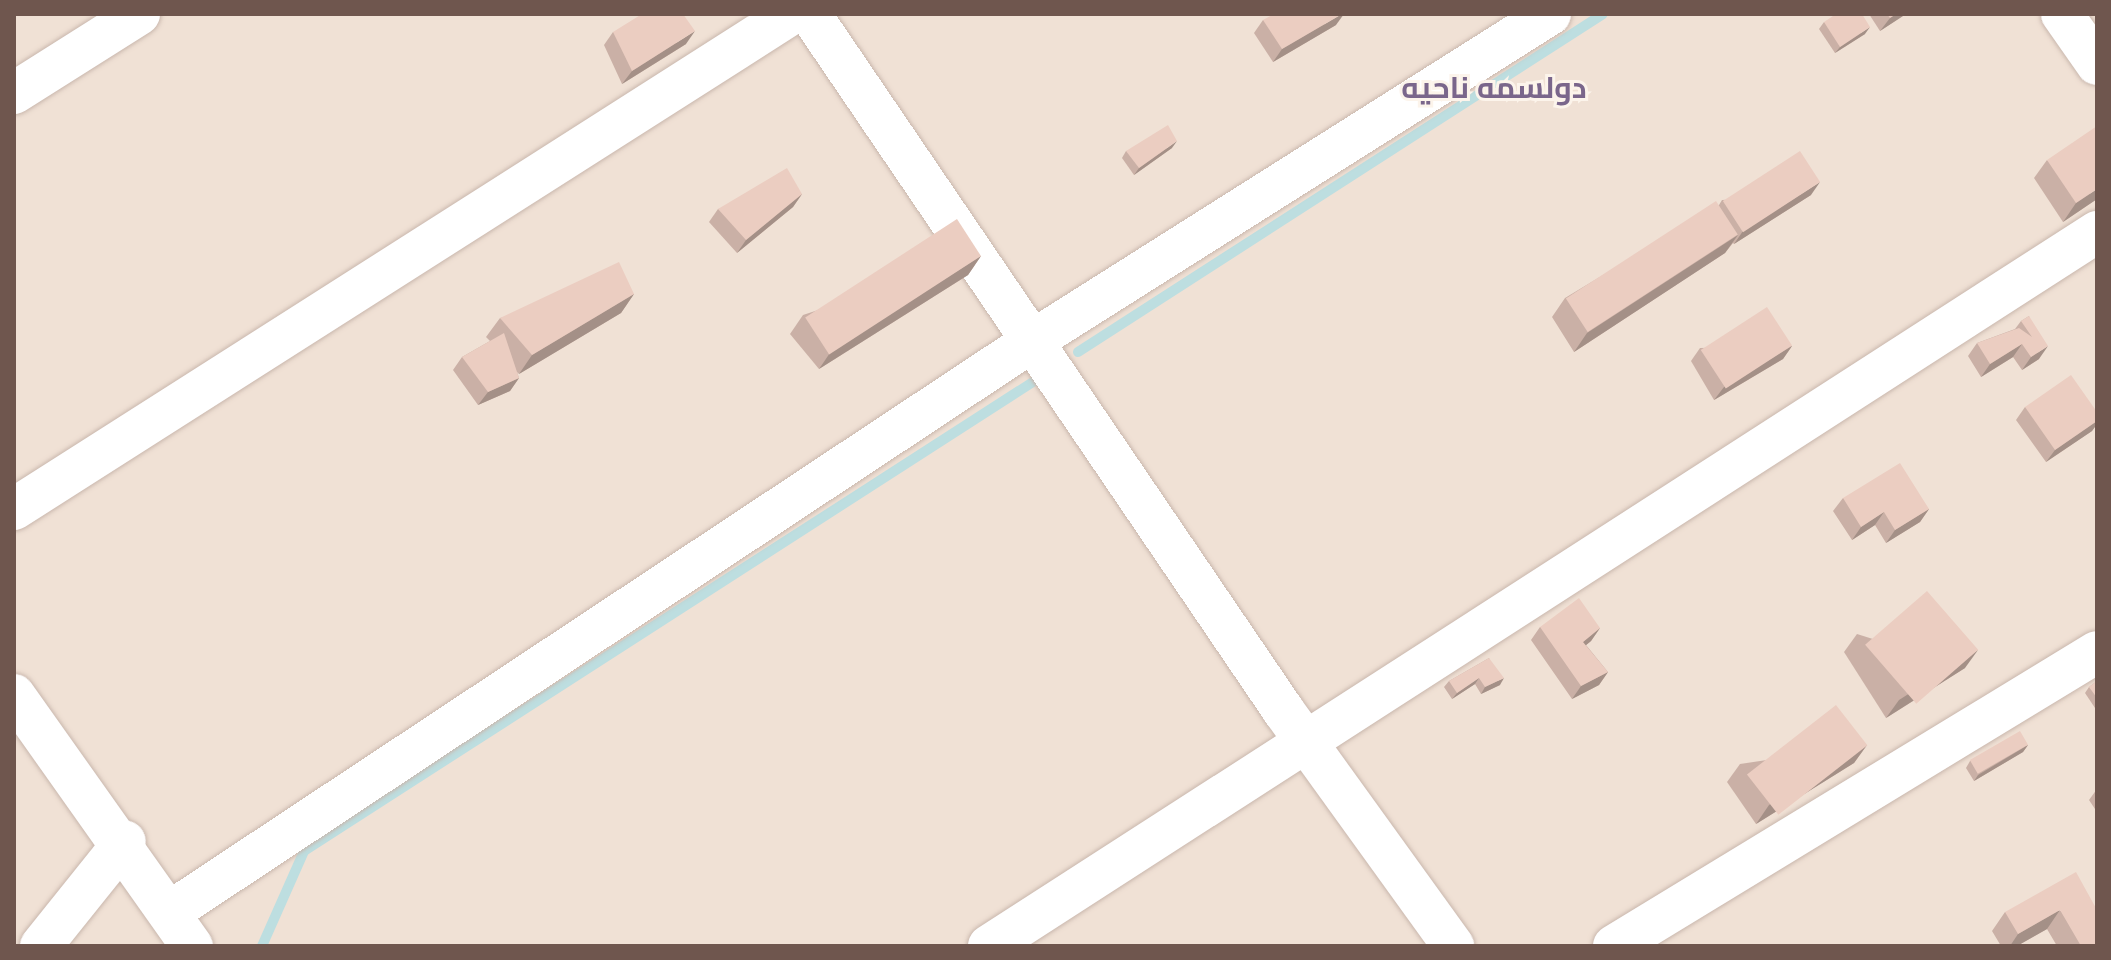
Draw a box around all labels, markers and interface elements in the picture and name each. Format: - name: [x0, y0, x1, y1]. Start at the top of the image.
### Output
- district label: دولسمه ناحیه: [1401, 69, 1587, 105]

